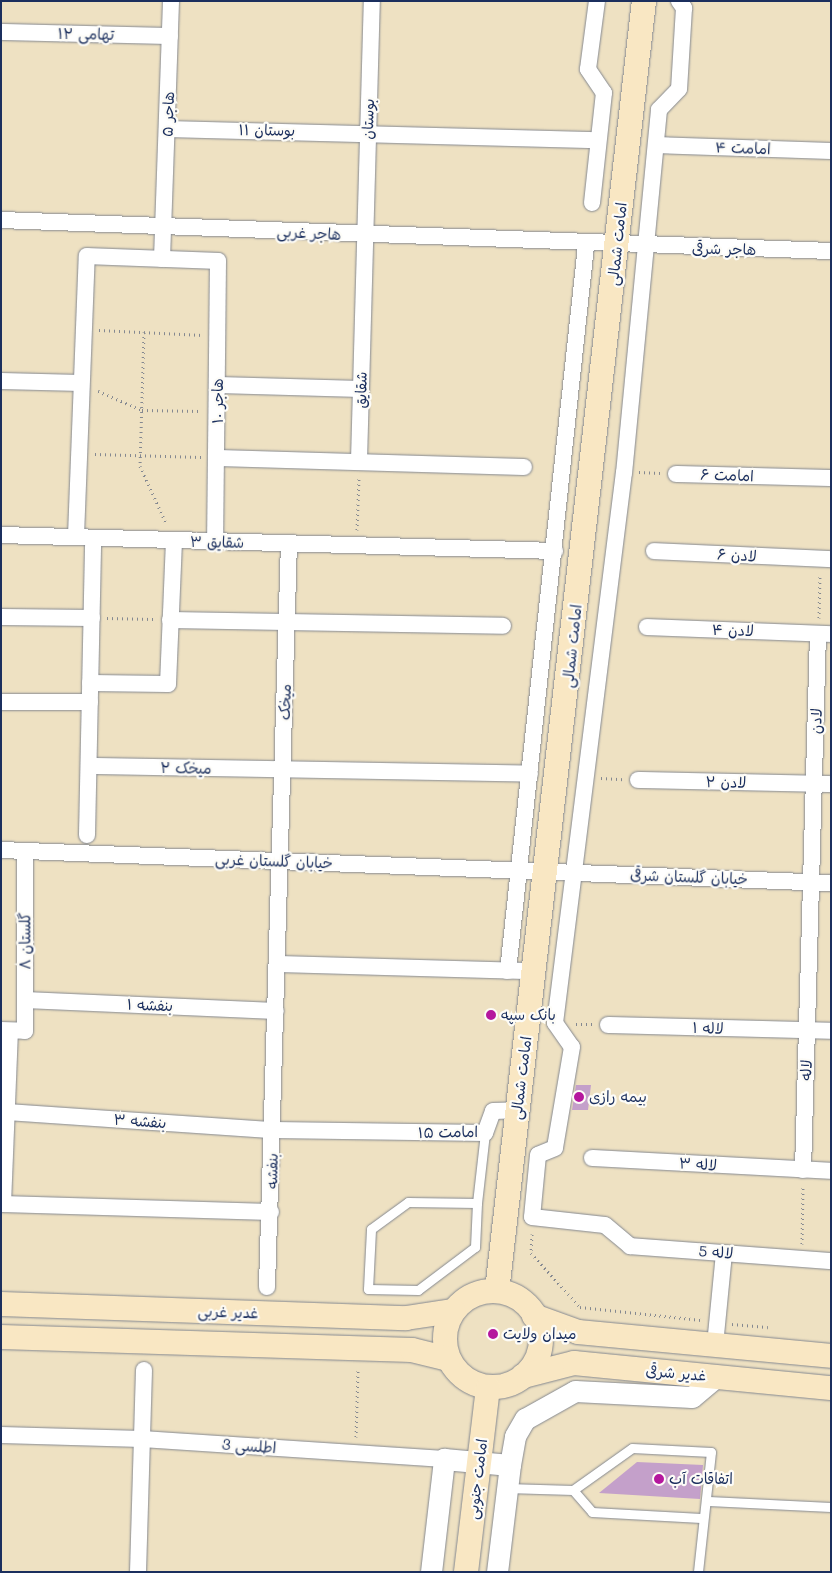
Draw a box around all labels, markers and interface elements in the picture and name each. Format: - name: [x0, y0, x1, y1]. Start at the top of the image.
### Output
- street label: تهامی ۱۲: [58, 25, 114, 43]
- street label: هاجر ۵: [158, 91, 178, 137]
- street label: بوستان: [358, 98, 378, 140]
- street label: بوستان ۱۱: [239, 121, 295, 139]
- street label: امامت ۴: [715, 138, 771, 158]
- street label: امامت شمالی: [604, 201, 630, 287]
- street label: هاجر غربی: [276, 222, 342, 244]
- street label: هاجر شرقی: [692, 239, 756, 259]
- street label: شقایق: [352, 371, 370, 409]
- street label: هاجر ۱۰: [209, 378, 227, 424]
- street label: امامت ۶: [700, 465, 754, 485]
- street label: شقایق ۳: [190, 533, 244, 551]
- street label: لادن ۶: [717, 545, 757, 565]
- street label: امامت شمالی: [559, 603, 585, 689]
- street label: لادن ۴: [712, 620, 754, 640]
- street label: میخک: [275, 684, 295, 720]
- street label: لادن: [807, 708, 825, 734]
- street label: میخک ۲: [160, 759, 212, 777]
- street label: لادن ۲: [705, 773, 747, 791]
- street label: خیابان گلستان غربی: [215, 850, 333, 872]
- street label: خیابان گلستان شرقی: [630, 866, 748, 888]
- street label: گلستان ۸: [16, 912, 34, 970]
- street label: بنفشه ۱: [127, 995, 173, 1015]
- place label: بانک سپه: [501, 1006, 556, 1024]
- marker: بانک سپه: [485, 1009, 497, 1021]
- street label: لاله ۱: [692, 1018, 724, 1038]
- street label: امامت شمالی: [507, 1035, 535, 1121]
- street label: لاله: [797, 1059, 815, 1081]
- place label: بیمه رازی: [589, 1088, 647, 1106]
- marker: بیمه رازی: [573, 1091, 585, 1103]
- street label: بنفشه ۳: [113, 1110, 167, 1132]
- street label: امامت ۱۵: [418, 1122, 478, 1142]
- street label: بنفشه: [263, 1153, 281, 1189]
- street label: لاله ۳: [678, 1154, 718, 1174]
- street label: لاله 5: [698, 1242, 734, 1262]
- street label: غدیر غربی: [197, 1302, 259, 1322]
- place label: میدان ولایت: [503, 1325, 576, 1343]
- marker: میدان ولایت: [487, 1328, 499, 1340]
- street label: غدیر شرقی: [645, 1361, 707, 1385]
- street label: اطلسی 3: [221, 1435, 277, 1457]
- street label: امامت جنوبی: [463, 1438, 491, 1520]
- place label: اتفاقات آب: [669, 1470, 733, 1488]
- marker: اتفاقات آب: [653, 1473, 665, 1485]

